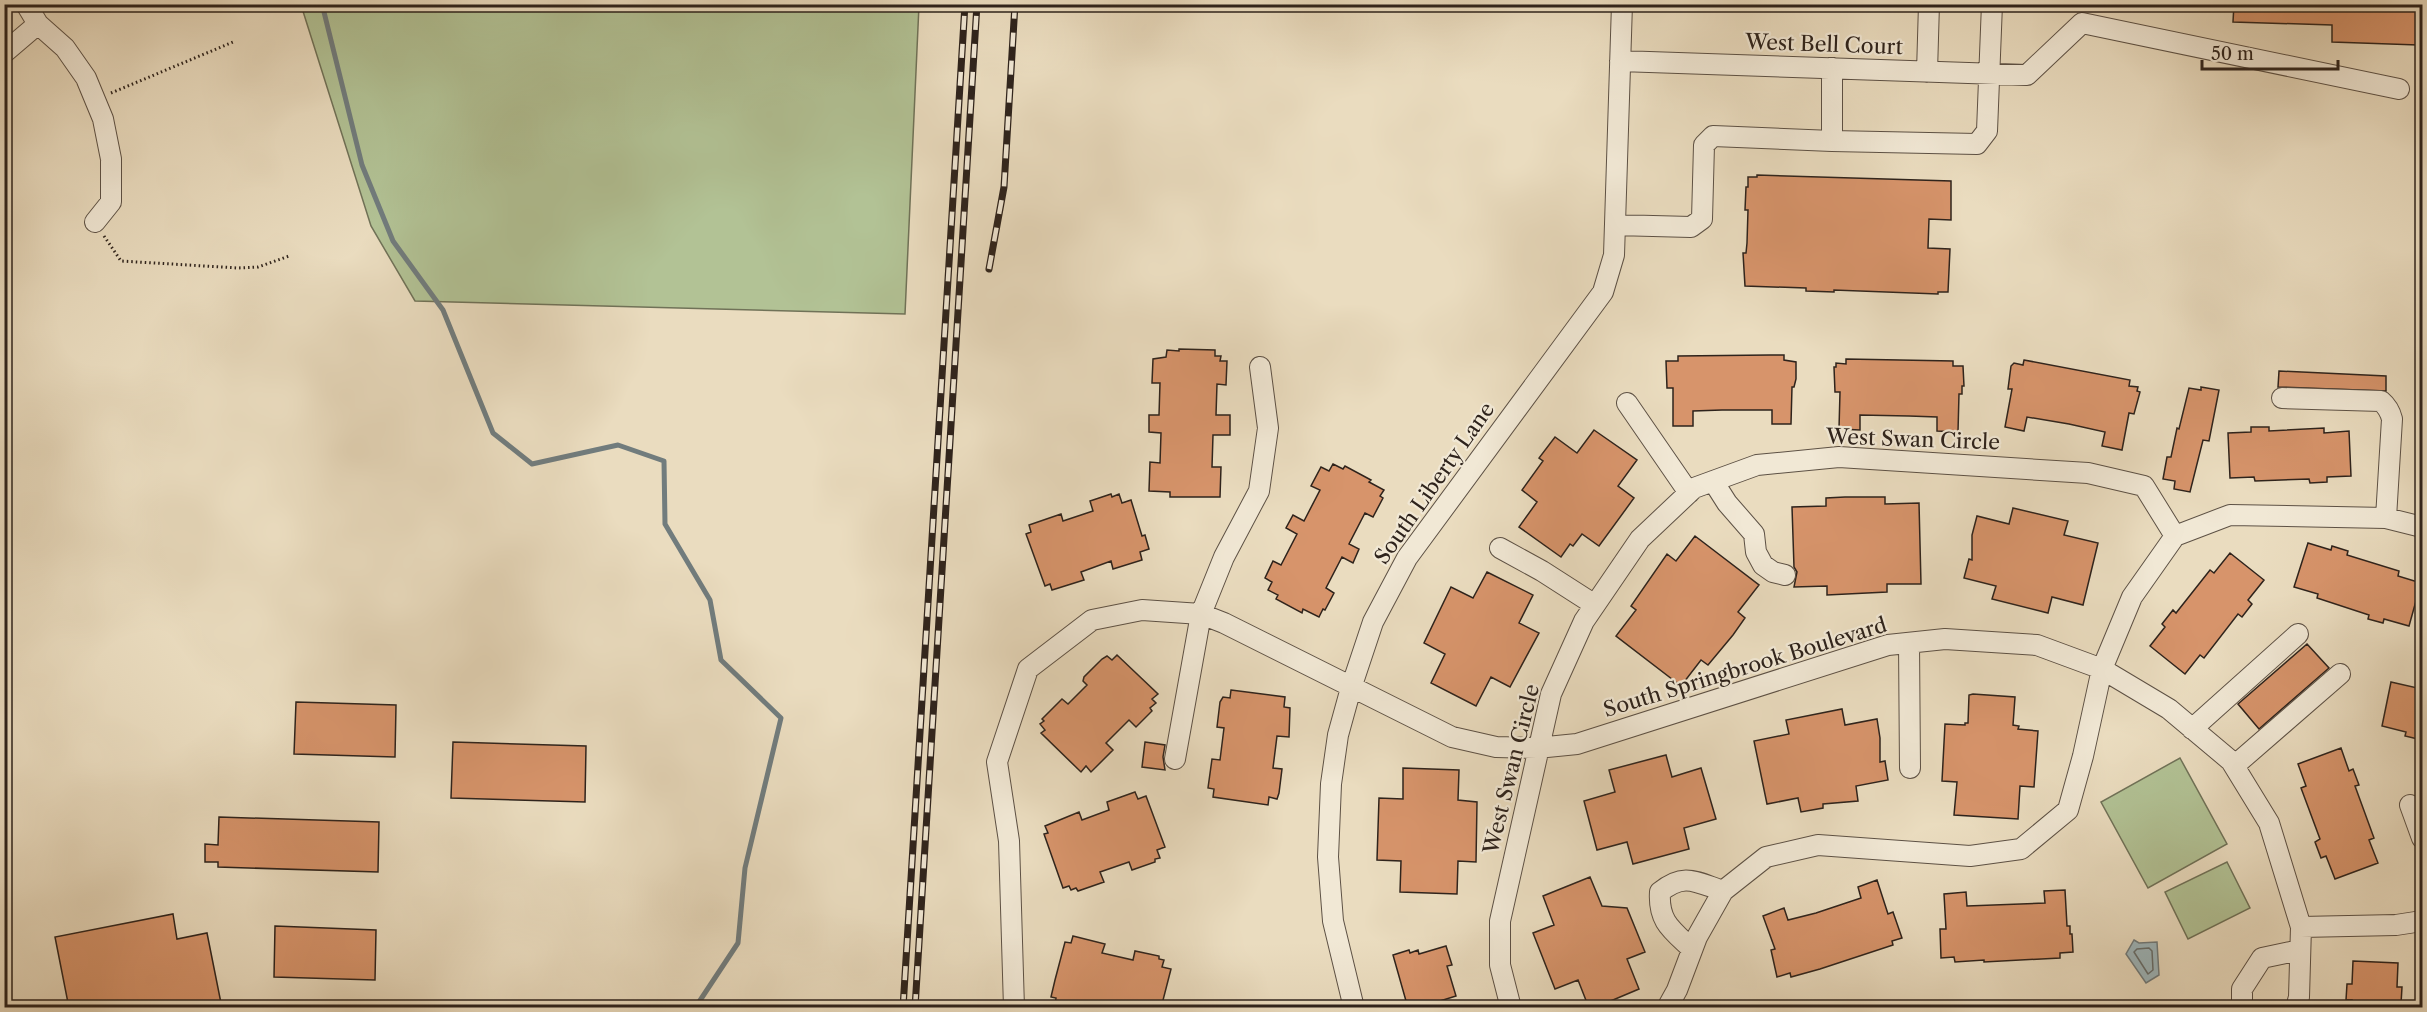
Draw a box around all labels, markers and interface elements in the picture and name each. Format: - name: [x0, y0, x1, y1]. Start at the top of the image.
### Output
- street label: West Bell Court: [1744, 29, 1904, 59]
- scale bar: [2202, 33, 2338, 71]
- text: 50 m: [2211, 43, 2254, 65]
- street label: South Liberty Lane: [1369, 397, 1499, 569]
- street label: West Swan Circle: [1825, 423, 2000, 455]
- street label: South Springbrook Boulevard: [1600, 612, 1890, 722]
- street label: West Swan Circle: [1478, 681, 1544, 858]

